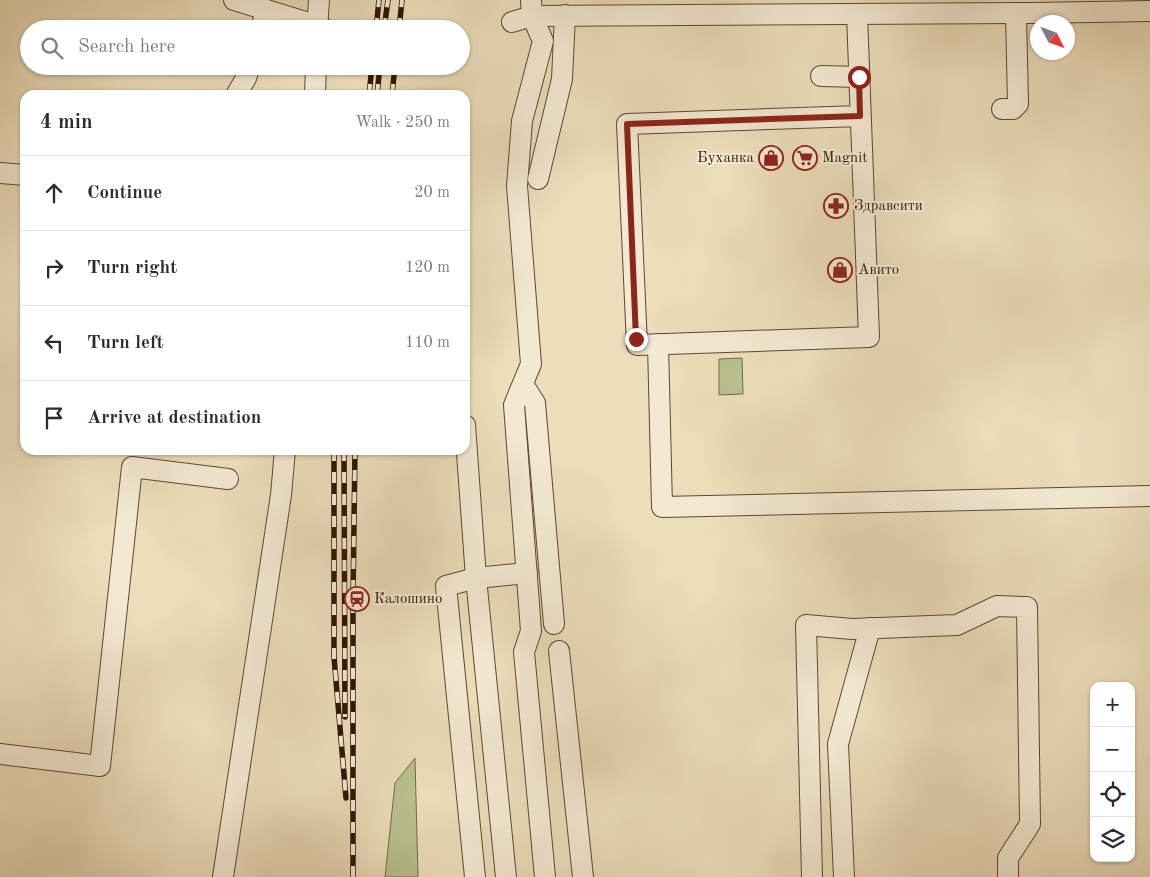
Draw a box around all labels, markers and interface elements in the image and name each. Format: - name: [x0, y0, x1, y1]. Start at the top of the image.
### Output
- north arrow: [1030, 15, 1075, 60]
- search box: [20, 20, 470, 75]
- icon: search: [38, 34, 66, 62]
- text: Search here: [78, 38, 175, 57]
- route start: [848, 66, 871, 89]
- text: 4 min: [40, 112, 93, 133]
- text: Walk · 250 m: [355, 115, 450, 131]
- shop icon: Буханка: [758, 145, 784, 171]
- supermarket icon: Magnit: [792, 145, 818, 171]
- place label: Буханка: [697, 151, 755, 166]
- place label: Magnit: [822, 151, 867, 166]
- icon: ahead: [40, 179, 68, 207]
- text: Continue: [87, 184, 162, 203]
- text: 20 m: [414, 185, 450, 201]
- pharmacy icon: Здравсити: [823, 193, 849, 219]
- place label: Здравсити: [854, 199, 923, 214]
- icon: right: [40, 254, 68, 282]
- shop icon: Авито: [827, 257, 853, 283]
- text: Turn right: [87, 259, 177, 278]
- text: 120 m: [405, 260, 450, 276]
- place label: Авито: [858, 263, 899, 278]
- route end: [625, 328, 648, 351]
- icon: left: [40, 329, 68, 357]
- text: Turn left: [87, 334, 164, 353]
- text: 110 m: [405, 335, 450, 351]
- icon: arrive: [40, 404, 68, 432]
- text: Arrive at destination: [87, 409, 261, 428]
- station icon: Калошино: [344, 586, 370, 612]
- place label: Калошино: [374, 592, 443, 607]
- map controls: [1090, 682, 1135, 862]
- button: +: [1090, 682, 1135, 727]
- button: −: [1090, 727, 1135, 772]
- button: locate: [1090, 772, 1135, 817]
- button: layers: [1090, 817, 1135, 862]

